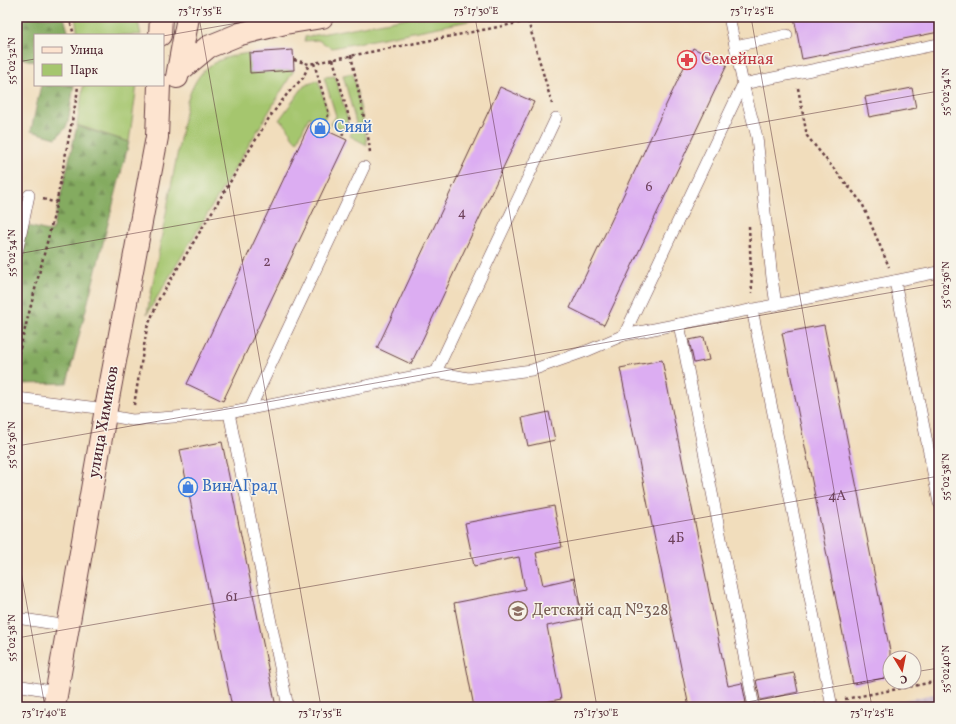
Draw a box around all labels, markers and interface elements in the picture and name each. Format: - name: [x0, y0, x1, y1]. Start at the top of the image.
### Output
- text: 73°17'35"E: [178, 4, 222, 18]
- text: 73°17'30"E: [454, 4, 498, 18]
- text: 73°17'25"E: [730, 4, 774, 18]
- legend: [34, 34, 164, 86]
- text: 55°02'32"N: [5, 37, 19, 85]
- text: Улица: [70, 43, 103, 59]
- pharmacy icon: Семейная: [676, 49, 698, 71]
- place label: Семейная: [701, 49, 773, 71]
- text: Парк: [70, 63, 98, 79]
- text: 55°02'34"N: [939, 67, 953, 116]
- shop icon: Сияй: [309, 117, 331, 139]
- place label: Сияй: [334, 117, 373, 139]
- house number: 6: [645, 178, 653, 197]
- house number: 4: [458, 204, 466, 223]
- text: 55°02'34"N: [5, 228, 19, 277]
- house number: 2: [263, 253, 271, 272]
- text: 55°02'36"N: [939, 261, 953, 309]
- street label: улица Химиков: [83, 364, 125, 480]
- text: 55°02'36"N: [5, 421, 19, 469]
- text: 55°02'38"N: [939, 453, 953, 501]
- shop icon: ВинАГрад: [177, 476, 199, 498]
- place label: ВинАГрад: [202, 476, 277, 498]
- house number: 4А: [828, 487, 846, 506]
- house number: 4Б: [668, 529, 684, 548]
- house number: 61: [226, 588, 238, 607]
- school or university icon: Детский сад №328: [507, 600, 529, 622]
- place label: Детский сад №328: [532, 600, 668, 622]
- text: 55°02'38"N: [5, 614, 19, 662]
- text: 55°02'40"N: [939, 644, 953, 693]
- north arrow: [882, 650, 922, 690]
- text: С: [899, 670, 908, 686]
- text: 73°17'40"E: [22, 706, 66, 720]
- text: 73°17'35"E: [298, 706, 342, 720]
- text: 73°17'30"E: [574, 706, 618, 720]
- text: 73°17'25"E: [850, 706, 894, 720]

